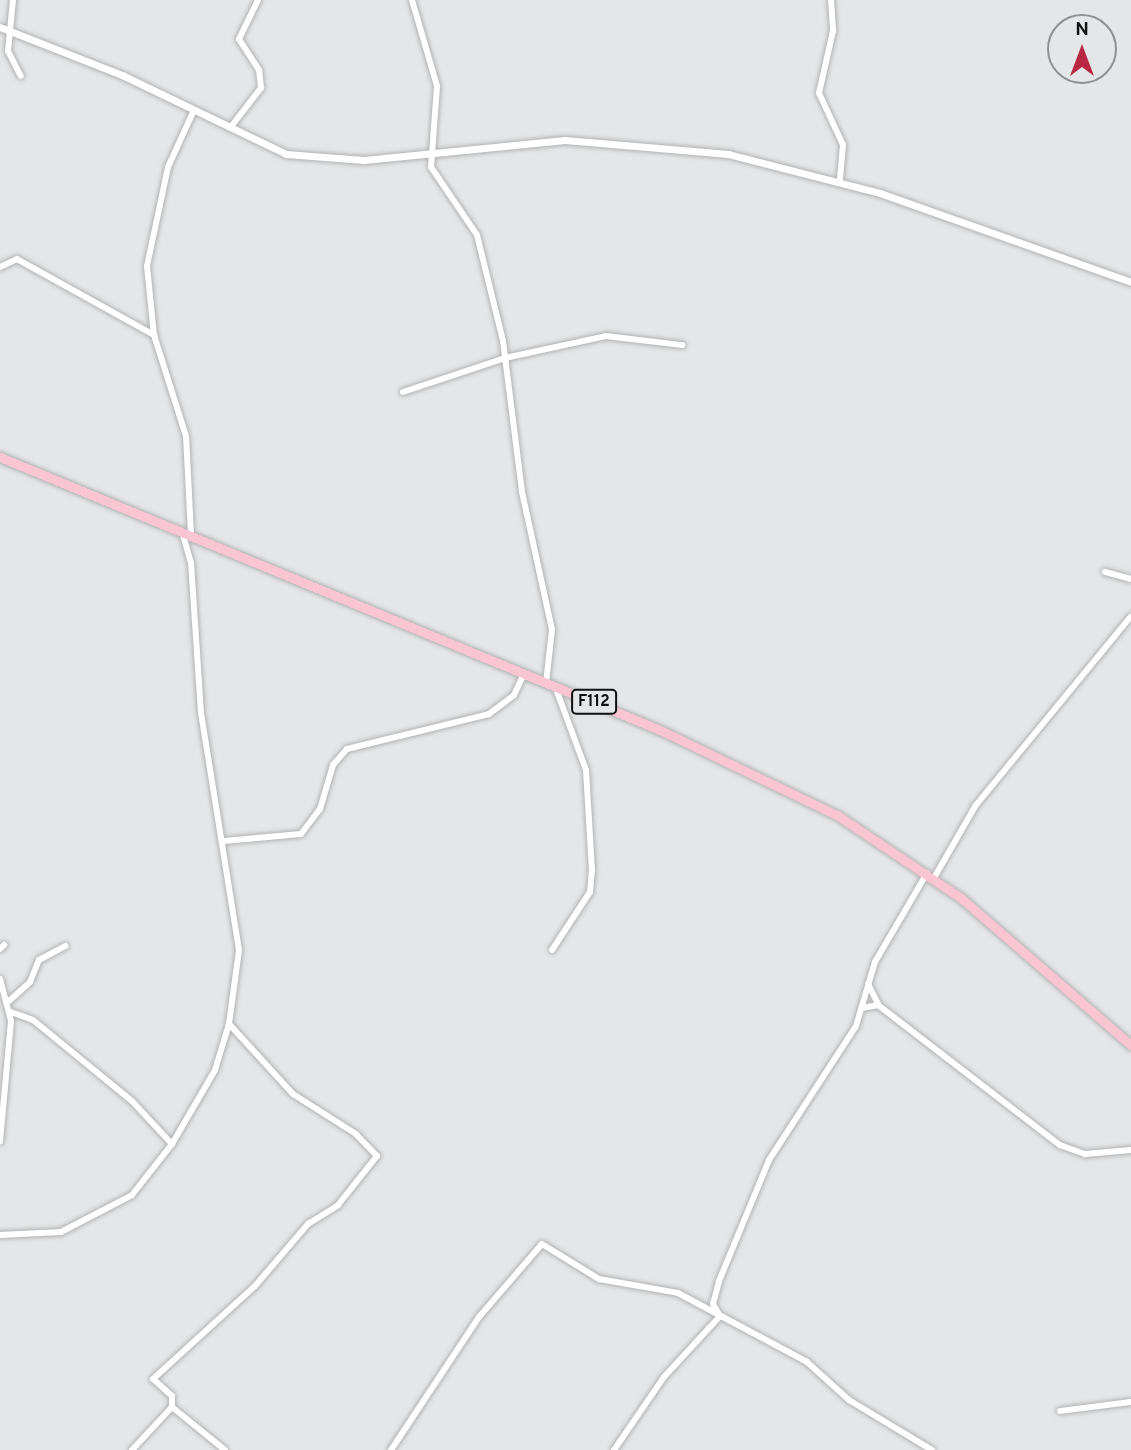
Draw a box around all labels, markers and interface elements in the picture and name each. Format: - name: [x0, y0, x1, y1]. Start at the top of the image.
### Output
- north arrow: [1047, 14, 1117, 84]
- text: N: [1075, 18, 1089, 42]
- road number: F112: [570, 690, 618, 715]

